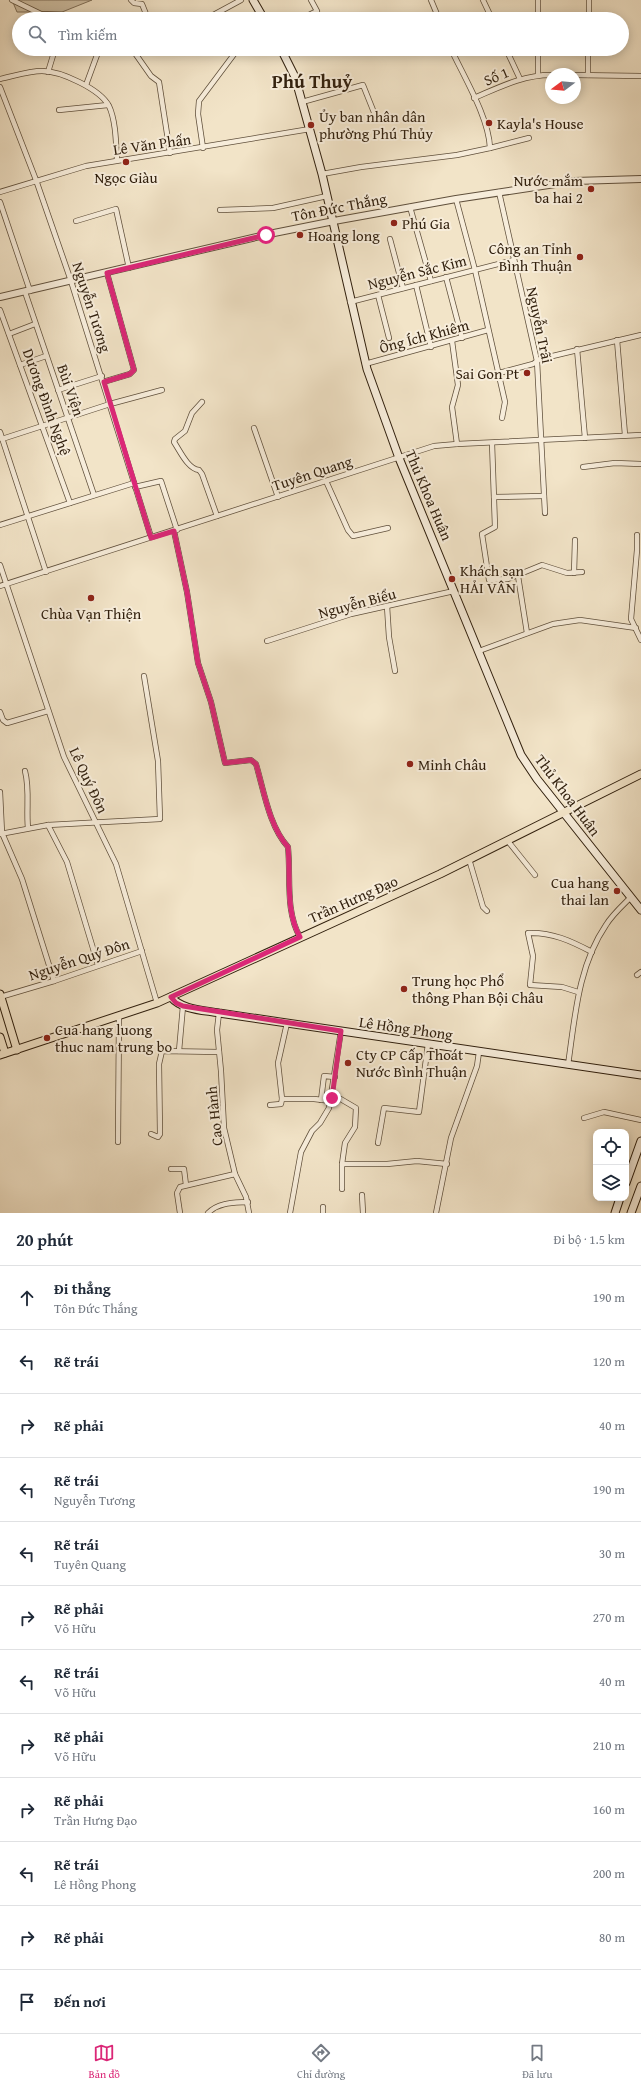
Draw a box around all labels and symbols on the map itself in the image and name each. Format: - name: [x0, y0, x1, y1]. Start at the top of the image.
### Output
- street label: Số 1: [480, 61, 512, 91]
- district label: Phú Thuỷ: [272, 67, 352, 95]
- north arrow: [545, 68, 581, 104]
- place label: Ủy ban nhân dân phường Phú Thủy: [319, 106, 433, 144]
- place label: Kayla's House: [497, 113, 584, 134]
- marker: Kayla's House: [484, 118, 494, 128]
- marker: Ủy ban nhân dân phường Phú Thủy: [306, 120, 316, 130]
- street label: Lê Văn Phấn: [112, 128, 193, 160]
- marker: Ngọc Giàu: [121, 157, 131, 167]
- place label: Ngọc Giàu: [94, 167, 158, 188]
- place label: Nước mắm ba hai 2: [514, 170, 584, 208]
- marker: Nước mắm ba hai 2: [586, 184, 596, 194]
- street label: Tôn Đức Thắng: [290, 187, 389, 226]
- place label: Phú Gia: [402, 213, 450, 234]
- marker: Phú Gia: [389, 218, 399, 228]
- place label: Hoang long: [308, 225, 380, 246]
- route start: [257, 226, 275, 244]
- marker: Hoang long: [295, 230, 305, 240]
- place label: Công an Tỉnh Bình Thuận: [489, 238, 573, 276]
- street label: Nguyễn Sắc Kim: [365, 249, 469, 294]
- marker: Công an Tỉnh Bình Thuận: [575, 252, 585, 262]
- street label: Nguyễn Tương: [68, 259, 117, 355]
- street label: Nguyễn Trãi: [522, 285, 558, 365]
- street label: Ông Ích Khiêm: [377, 314, 472, 358]
- street label: Dương Đình Nghệ: [18, 346, 76, 458]
- street label: Bùi Viện: [52, 361, 90, 419]
- place label: Sai Gon Pt: [455, 363, 520, 384]
- marker: Sai Gon Pt: [522, 368, 532, 378]
- street label: Thủ Khoa Huân: [400, 446, 458, 544]
- street label: Tuyên Quang: [269, 450, 355, 496]
- place label: Khách sạn HẢI VÂN: [460, 560, 525, 598]
- marker: Khách sạn HẢI VÂN: [447, 574, 457, 584]
- street label: Nguyễn Biểu: [316, 582, 399, 623]
- marker: Chùa Vạn Thiện: [86, 593, 96, 603]
- place label: Chùa Vạn Thiện: [41, 603, 142, 624]
- street label: Lê Quý Đôn: [65, 743, 114, 817]
- street label: Thủ Khoa Huân: [530, 750, 606, 841]
- place label: Minh Châu: [418, 754, 487, 775]
- marker: Minh Châu: [405, 759, 415, 769]
- street label: Trần Hưng Đạo: [305, 870, 401, 928]
- place label: Cua hang thai lan: [551, 872, 610, 910]
- marker: Cua hang thai lan: [612, 886, 622, 896]
- street label: Nguyễn Quý Đôn: [26, 933, 133, 985]
- place label: Trung học Phổ thông Phan Bội Châu: [412, 970, 544, 1008]
- marker: Trung học Phổ thông Phan Bội Châu: [399, 984, 409, 994]
- street label: Lê Hồng Phong: [358, 1011, 455, 1045]
- place label: Cua hang luong thuc nam trung bo: [55, 1019, 172, 1057]
- marker: Cua hang luong thuc nam trung bo: [42, 1033, 52, 1043]
- place label: Cty CP Cấp Thoát Nước Bình Thuận: [356, 1044, 467, 1082]
- marker: Cty CP Cấp Thoát Nước Bình Thuận: [343, 1058, 353, 1068]
- street label: Cao Hành: [200, 1084, 228, 1147]
- route end: [323, 1089, 341, 1107]

